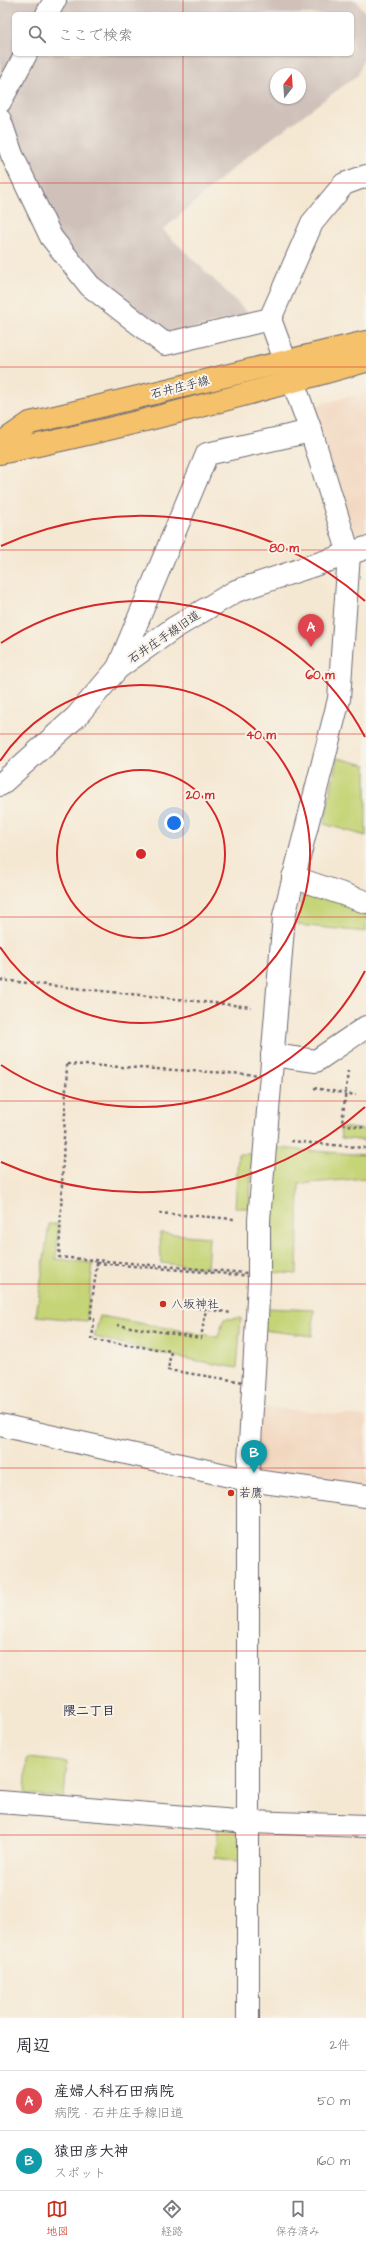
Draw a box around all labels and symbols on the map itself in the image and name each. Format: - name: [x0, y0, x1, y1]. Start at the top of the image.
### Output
- north arrow: [270, 68, 306, 104]
- street label: 石井庄手線: [149, 372, 211, 403]
- text: 80 m: [269, 540, 299, 557]
- street label: 石井庄手線旧道: [125, 607, 204, 668]
- pin: A: [298, 614, 324, 647]
- text: 60 m: [305, 667, 335, 684]
- text: 40 m: [246, 727, 277, 744]
- text: 20 m: [185, 787, 215, 804]
- your location: [164, 813, 184, 833]
- centre of rings: [134, 847, 148, 861]
- place label: 八坂神社: [171, 1296, 219, 1313]
- marker: 八坂神社: [158, 1299, 168, 1309]
- pin: B: [241, 1440, 267, 1473]
- place label: 若鷹: [239, 1485, 263, 1502]
- marker: 若鷹: [226, 1488, 236, 1498]
- district label: 隈二丁目: [63, 1702, 115, 1720]

